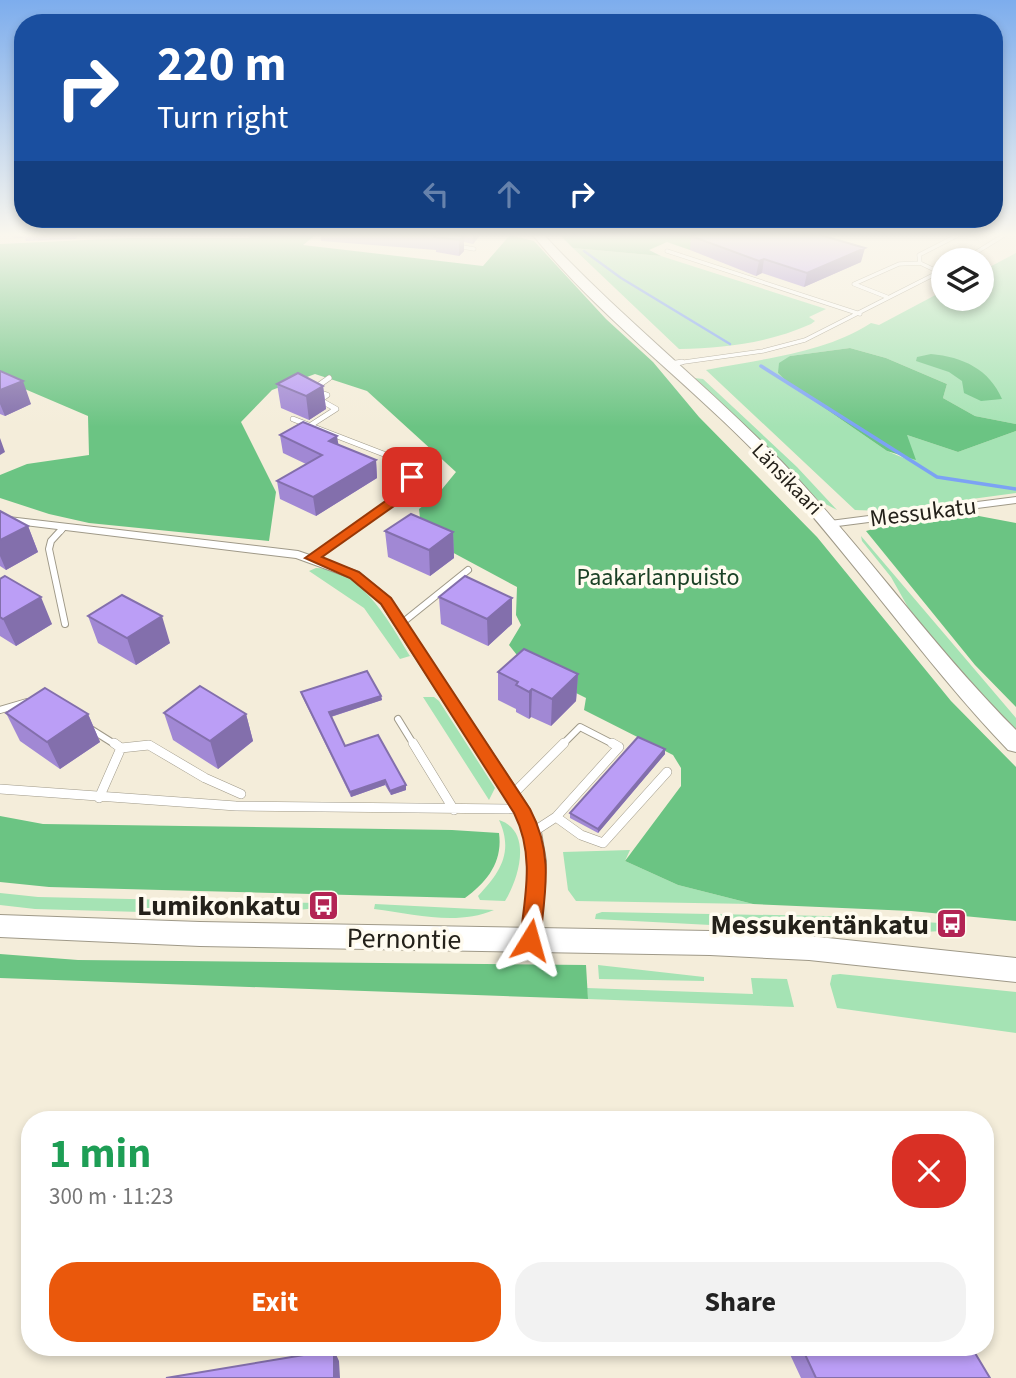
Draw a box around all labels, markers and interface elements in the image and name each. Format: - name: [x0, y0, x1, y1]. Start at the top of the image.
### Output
- text: 220 m: [157, 30, 286, 100]
- icon: right: [42, 42, 133, 133]
- text: Turn right: [157, 95, 288, 141]
- icon: left: [417, 175, 455, 213]
- icon: ahead: [490, 175, 528, 213]
- icon: right: [563, 175, 601, 213]
- map controls: [931, 248, 994, 311]
- button: layers: [931, 248, 994, 311]
- street label: Länsikaari: [745, 436, 829, 522]
- pin: [382, 447, 442, 507]
- icon: arrive: [393, 458, 431, 496]
- street label: Messukatu: [868, 489, 978, 536]
- park label: Paakarlanpuisto: [577, 560, 739, 595]
- place label: Lumikonkatu: [137, 886, 301, 926]
- bus stop icon: Lumikonkatu: [307, 888, 341, 922]
- position arrow: [493, 903, 567, 977]
- place label: Messukentänkatu: [711, 905, 929, 945]
- bus stop icon: Messukentänkatu: [935, 907, 969, 941]
- street label: Pernontie: [346, 918, 462, 960]
- text: 1 min: [49, 1124, 151, 1184]
- button: close: [892, 1134, 966, 1208]
- text: 300 m · 11:23: [49, 1180, 173, 1213]
- button: Exit: [49, 1262, 501, 1342]
- button: Share: [515, 1262, 966, 1342]

